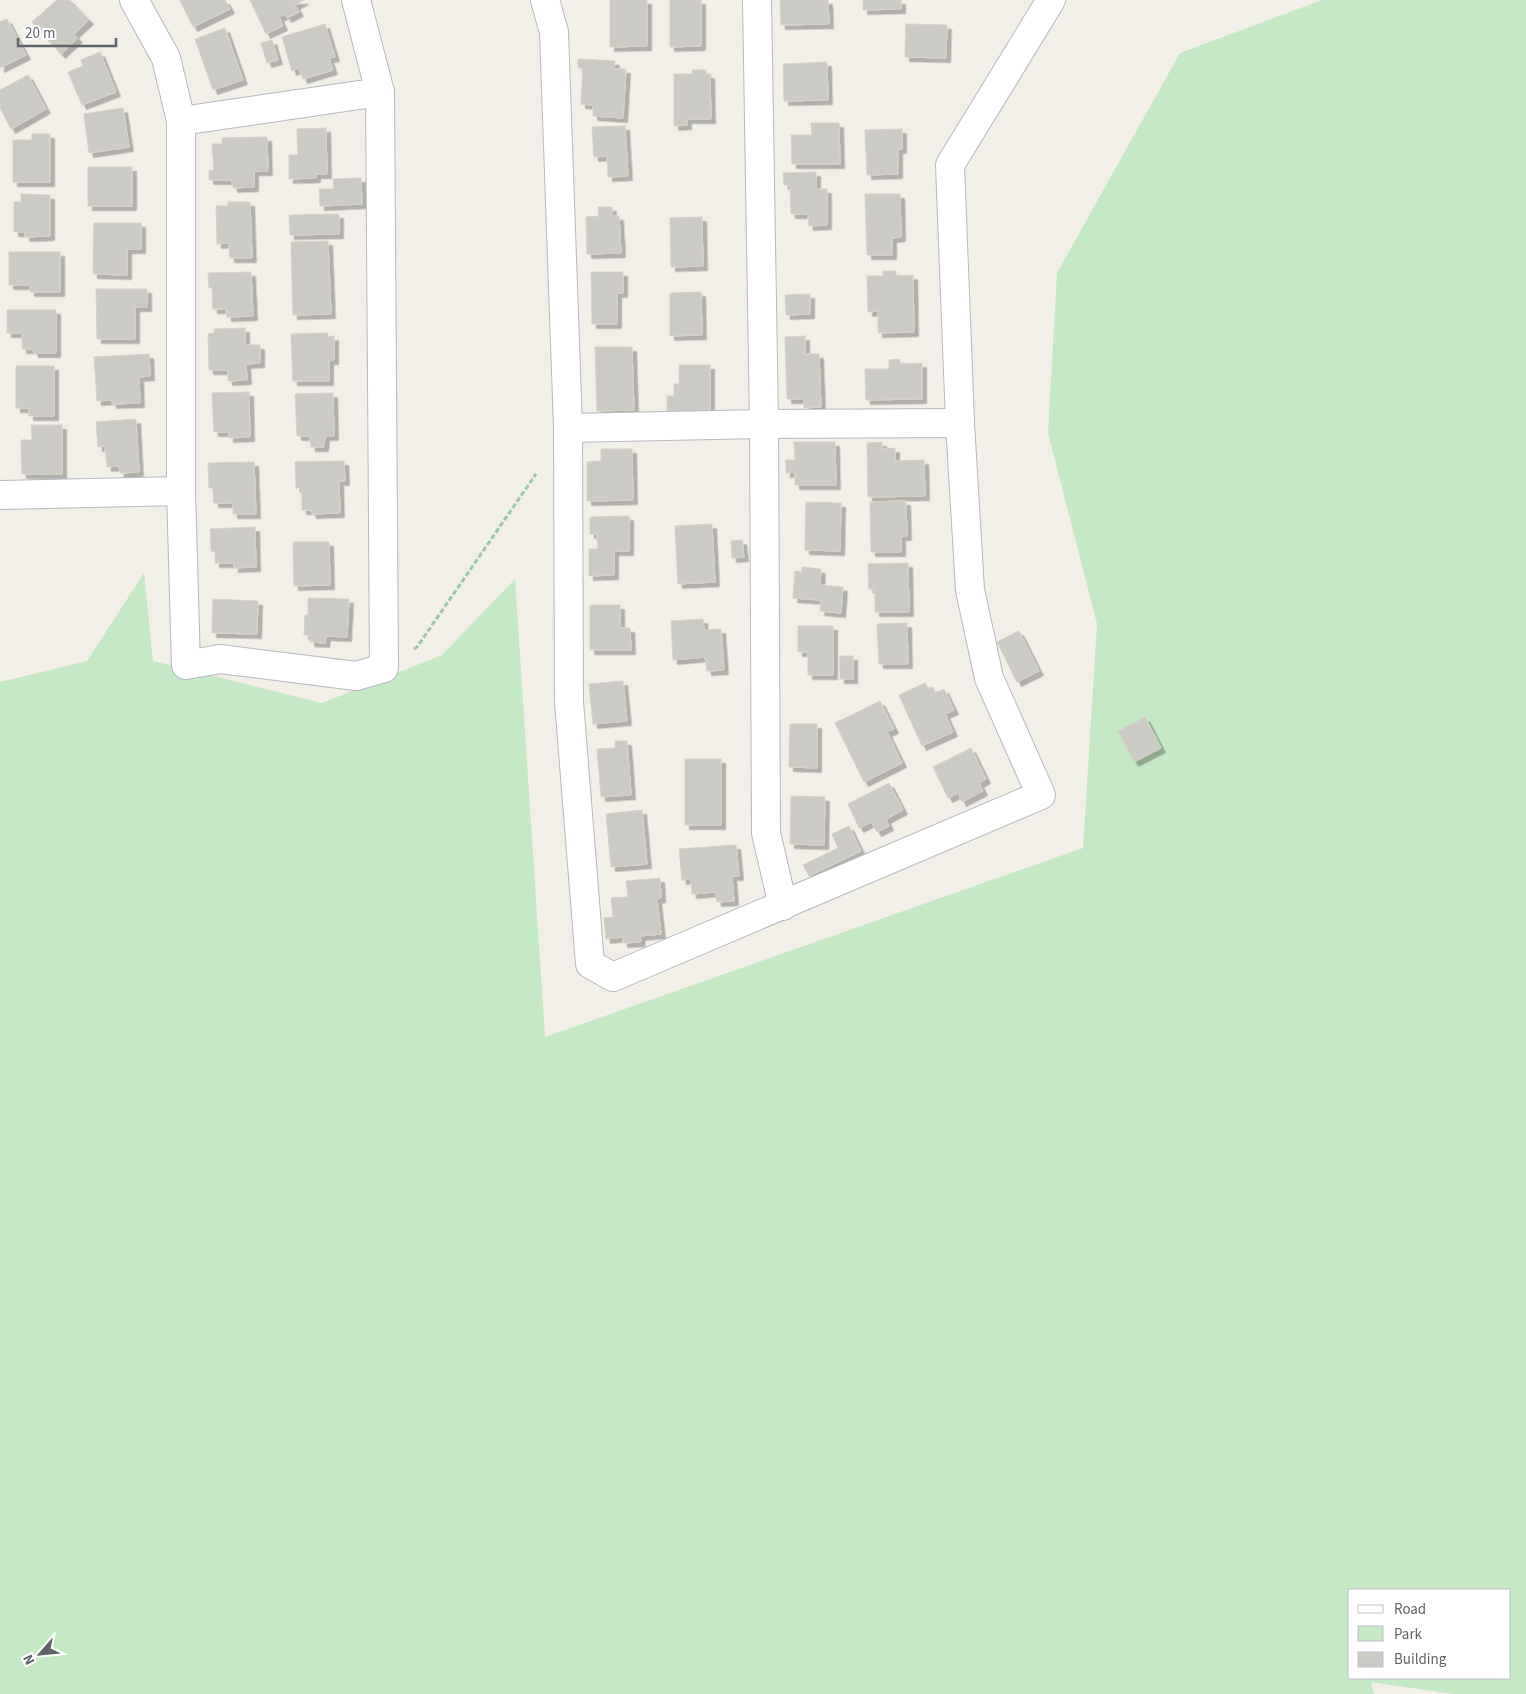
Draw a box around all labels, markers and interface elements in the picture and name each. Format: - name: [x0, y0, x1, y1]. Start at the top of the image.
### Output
- scale bar: [18, 15, 115, 47]
- text: 20 m: [25, 23, 55, 44]
- legend: [1348, 1589, 1511, 1679]
- text: Road: [1394, 1599, 1426, 1620]
- text: Park: [1394, 1624, 1423, 1645]
- north arrow: [15, 1629, 65, 1679]
- text: Building: [1394, 1649, 1447, 1670]
- text: N: [18, 1651, 40, 1668]

